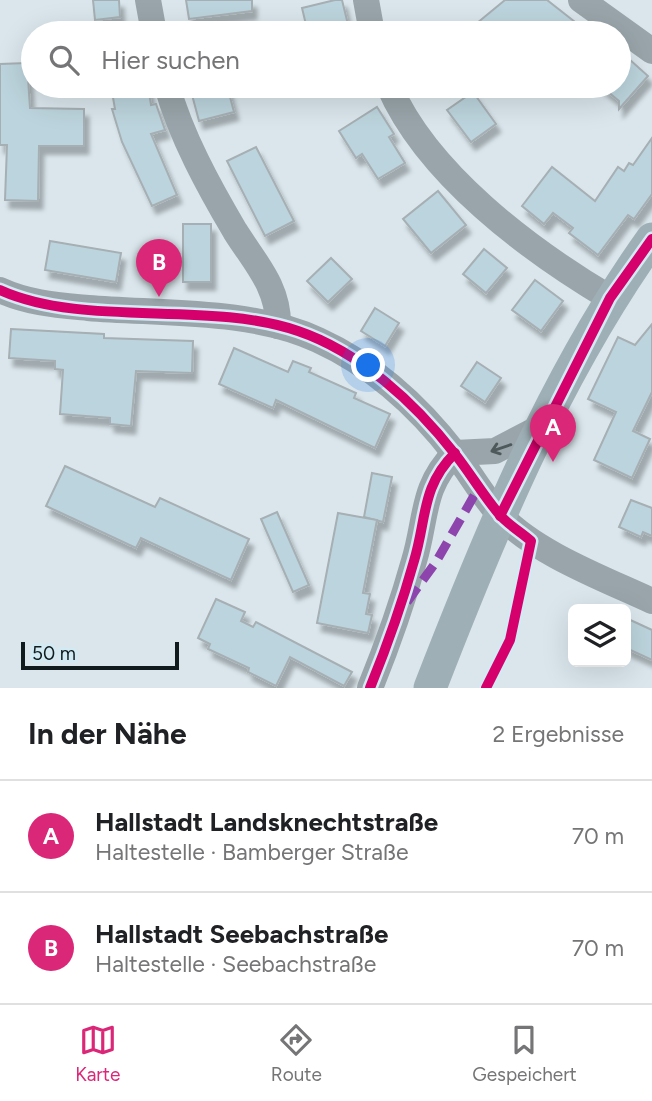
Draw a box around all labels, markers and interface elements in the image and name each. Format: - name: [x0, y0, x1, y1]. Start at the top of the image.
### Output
- search box: [21, 21, 631, 98]
- icon: search: [45, 41, 83, 79]
- text: Hier suchen: [101, 44, 240, 76]
- pin: B: [136, 239, 182, 297]
- your location: [351, 348, 385, 382]
- pin: A: [530, 404, 576, 462]
- one-way arrow: [491, 443, 513, 455]
- map controls: [568, 604, 631, 667]
- button: layers: [568, 604, 631, 667]
- scale bar: [21, 639, 178, 671]
- text: 50 m: [32, 642, 76, 665]
- text: In der Nähe: [28, 715, 187, 752]
- text: 2 Ergebnisse: [492, 720, 624, 748]
- text: Hallstadt Landsknechtstraße: [95, 806, 438, 838]
- text: A: [43, 822, 59, 850]
- text: 70 m: [572, 822, 624, 850]
- text: Haltestelle · Bamberger Straße: [95, 838, 409, 866]
- text: Hallstadt Seebachstraße: [95, 918, 388, 950]
- text: B: [44, 934, 58, 962]
- text: 70 m: [572, 934, 624, 962]
- text: Haltestelle · Seebachstraße: [95, 950, 376, 978]
- tab: Karte: [75, 1021, 120, 1086]
- tab: Route: [271, 1021, 322, 1086]
- tab: Gespeichert: [472, 1021, 577, 1086]

